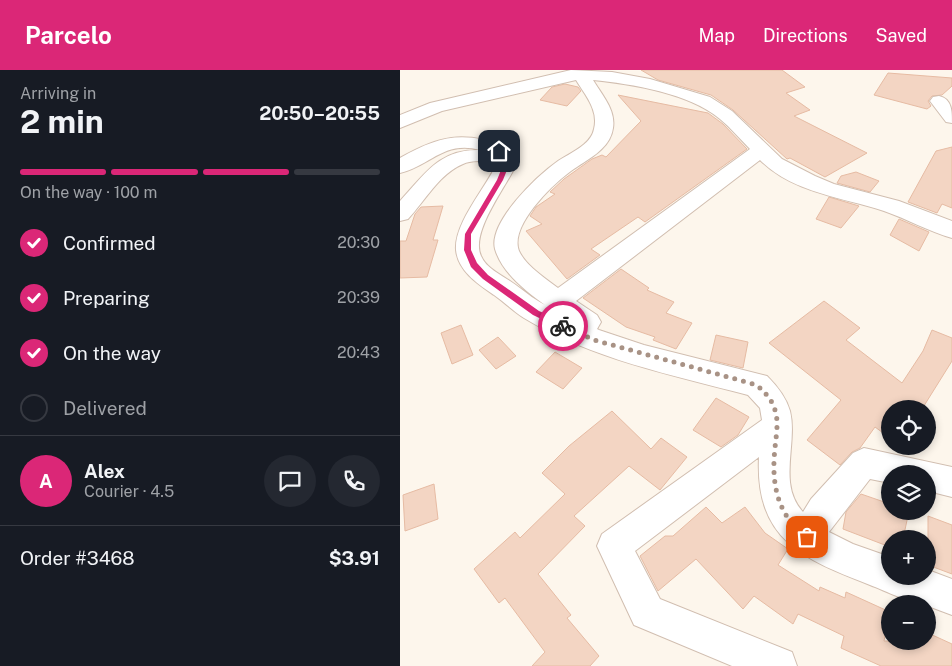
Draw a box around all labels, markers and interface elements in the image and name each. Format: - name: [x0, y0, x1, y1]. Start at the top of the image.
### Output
- text: Parcelo: [25, 21, 112, 49]
- text: Map: [698, 25, 735, 46]
- text: Directions: [763, 25, 848, 46]
- text: Saved: [876, 25, 927, 46]
- text: Arriving in: [20, 84, 96, 103]
- text: 20:50–20:55: [259, 102, 380, 124]
- text: 2 min: [20, 103, 104, 140]
- pin: [478, 130, 520, 172]
- icon: home: [485, 137, 513, 165]
- text: On the way · 100 m: [20, 183, 157, 202]
- icon: check: [20, 229, 48, 257]
- text: Confirmed: [63, 232, 156, 254]
- text: 20:30: [337, 233, 380, 252]
- icon: check: [20, 284, 48, 312]
- text: Preparing: [63, 287, 150, 309]
- text: 20:39: [337, 288, 380, 307]
- courier: [538, 301, 588, 351]
- icon: bike: [549, 312, 577, 340]
- icon: check: [20, 339, 48, 367]
- text: On the way: [63, 342, 161, 364]
- text: 20:43: [337, 343, 380, 362]
- text: Delivered: [63, 397, 147, 419]
- map controls: [881, 400, 936, 650]
- button: locate: [881, 400, 936, 455]
- button: chat: [264, 455, 316, 507]
- button: phone: [328, 455, 380, 507]
- text: Alex: [84, 460, 125, 482]
- button: layers: [881, 465, 936, 520]
- text: A: [39, 470, 53, 492]
- text: Courier · 4.5: [84, 482, 174, 501]
- pin: [786, 516, 828, 558]
- icon: bag: [793, 523, 821, 551]
- button: +: [881, 530, 936, 585]
- text: Order #3468: [20, 547, 135, 569]
- text: $3.91: [329, 547, 380, 569]
- button: −: [881, 595, 936, 650]

